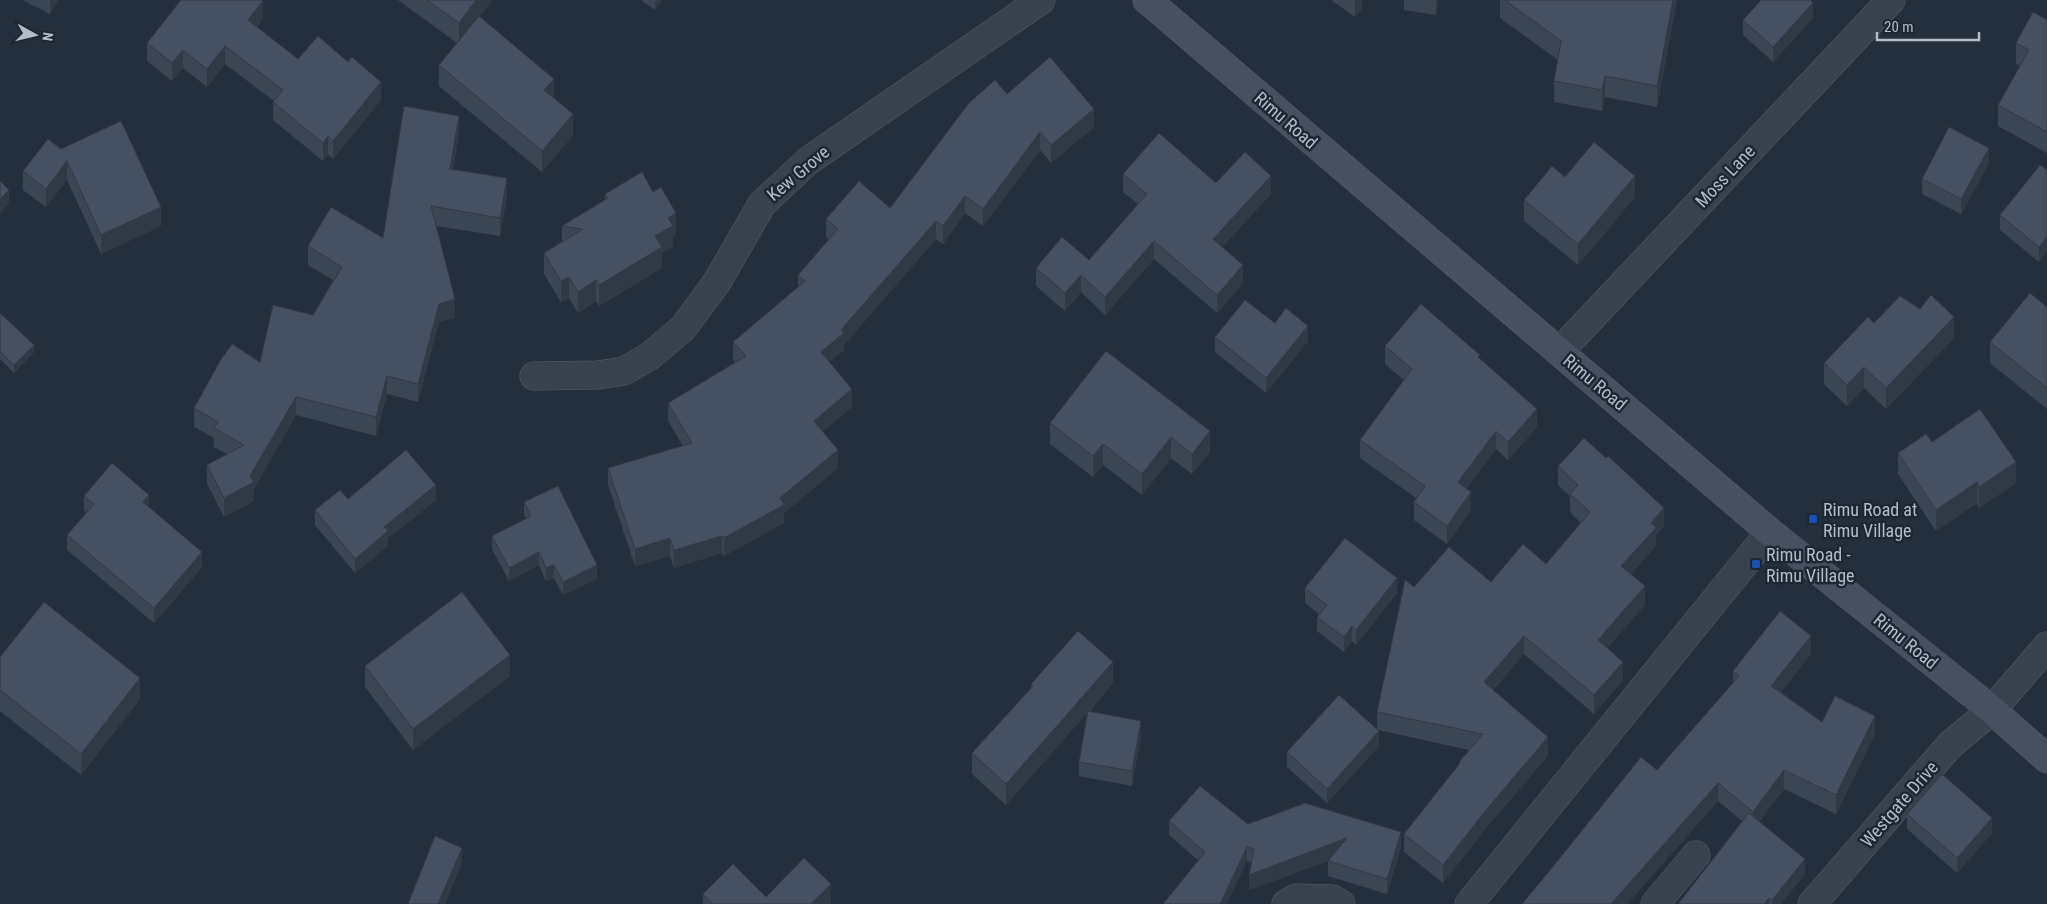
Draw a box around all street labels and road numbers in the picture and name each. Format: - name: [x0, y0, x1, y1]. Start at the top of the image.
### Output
- street label: Rimu Road: [1250, 87, 1322, 153]
- street label: Moss Lane: [1691, 140, 1759, 212]
- street label: Kew Grove: [763, 141, 833, 205]
- street label: Rimu Road: [1559, 349, 1631, 415]
- street label: Rimu Road: [1870, 609, 1942, 673]
- street label: Westgate Drive: [1856, 757, 1942, 851]

